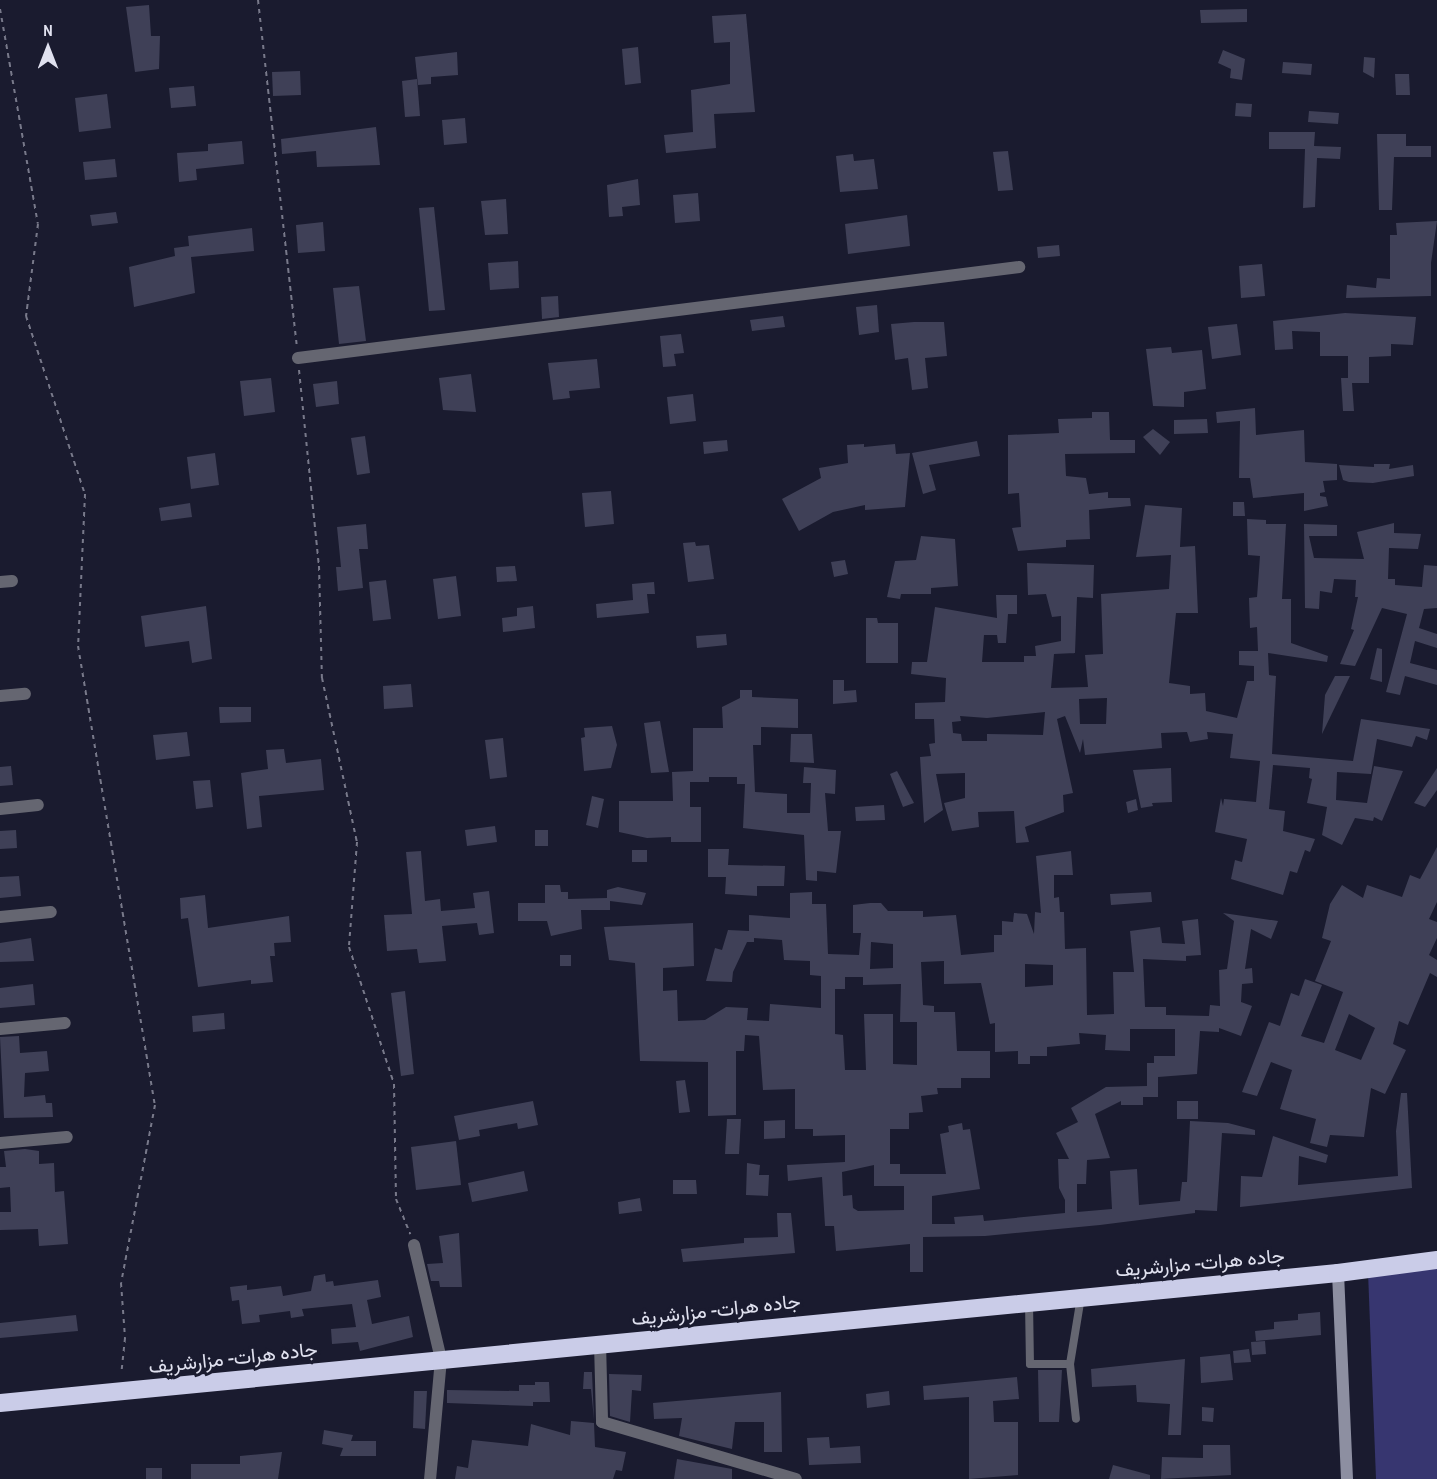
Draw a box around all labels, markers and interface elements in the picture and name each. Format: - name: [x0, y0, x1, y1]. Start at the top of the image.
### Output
- north arrow: [18, 18, 78, 78]
- text: N: [43, 19, 53, 41]
- street label: جاده هرات- مزارشریف: [1114, 1243, 1286, 1281]
- street label: جاده هرات- مزارشریف: [630, 1288, 802, 1330]
- street label: جاده هرات- مزارشریف: [147, 1336, 319, 1378]

